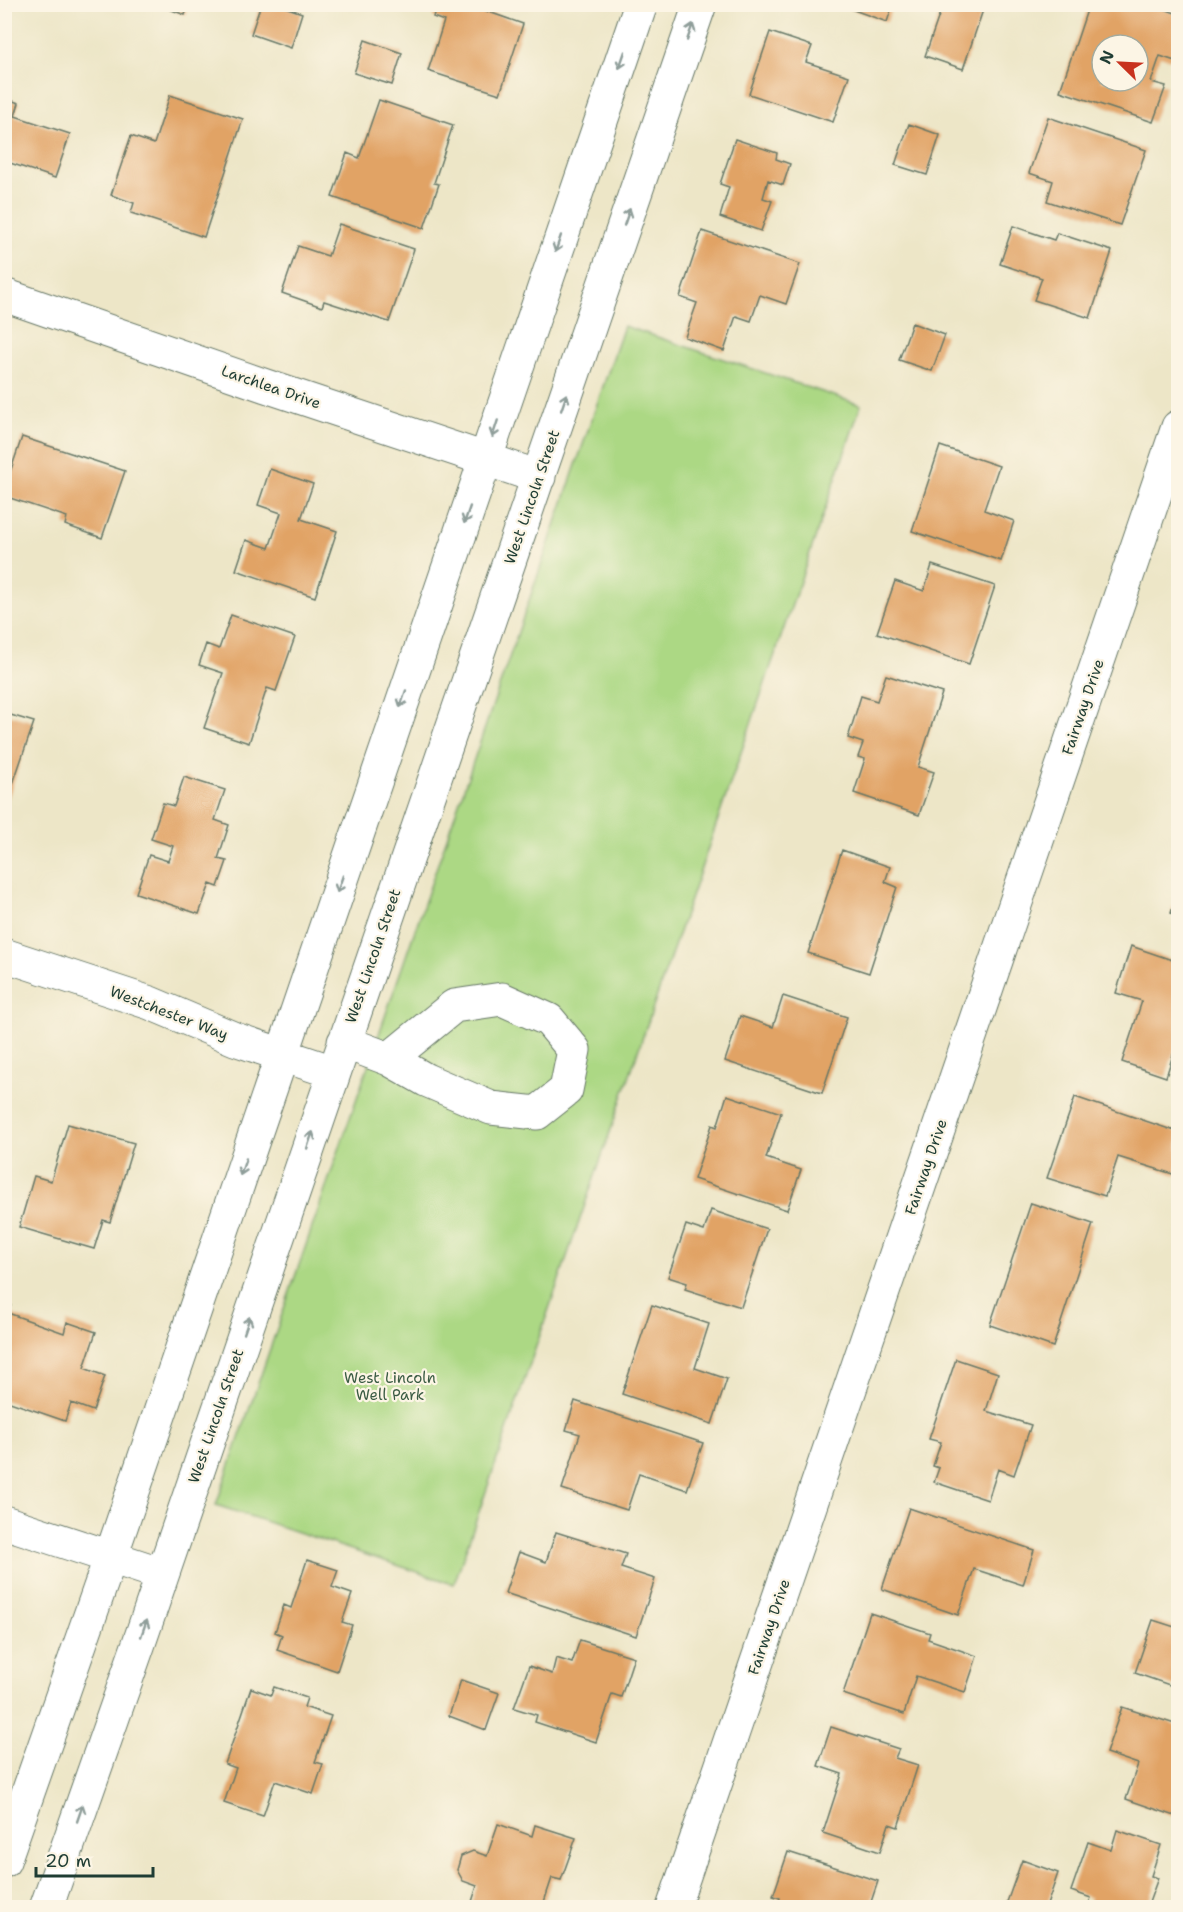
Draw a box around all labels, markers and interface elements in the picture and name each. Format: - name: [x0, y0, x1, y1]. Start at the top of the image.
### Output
- one-way arrow: [686, 24, 697, 42]
- north arrow: [1090, 33, 1150, 93]
- text: N: [1095, 47, 1119, 67]
- one-way arrow: [615, 50, 626, 69]
- one-way arrow: [623, 208, 634, 227]
- one-way arrow: [552, 234, 563, 253]
- street label: Larchlea Drive: [219, 361, 323, 413]
- one-way arrow: [560, 393, 571, 412]
- one-way arrow: [489, 419, 500, 438]
- street label: West Lincoln Street: [500, 427, 564, 567]
- one-way arrow: [460, 505, 471, 524]
- street label: Fairway Drive: [1057, 656, 1109, 758]
- one-way arrow: [397, 689, 408, 708]
- one-way arrow: [333, 874, 344, 892]
- street label: West Lincoln Street: [341, 886, 405, 1026]
- street label: Westchester Way: [107, 981, 231, 1045]
- street label: Fairway Drive: [900, 1116, 952, 1218]
- one-way arrow: [306, 1131, 317, 1150]
- one-way arrow: [236, 1158, 247, 1176]
- one-way arrow: [243, 1316, 254, 1335]
- street label: West Lincoln Street: [184, 1346, 248, 1486]
- park label: West Lincoln Well Park: [344, 1368, 436, 1405]
- street label: Fairway Drive: [743, 1576, 795, 1678]
- one-way arrow: [139, 1620, 150, 1638]
- one-way arrow: [75, 1804, 86, 1823]
- scale bar: [36, 1840, 153, 1878]
- text: 20 m: [45, 1849, 91, 1873]

